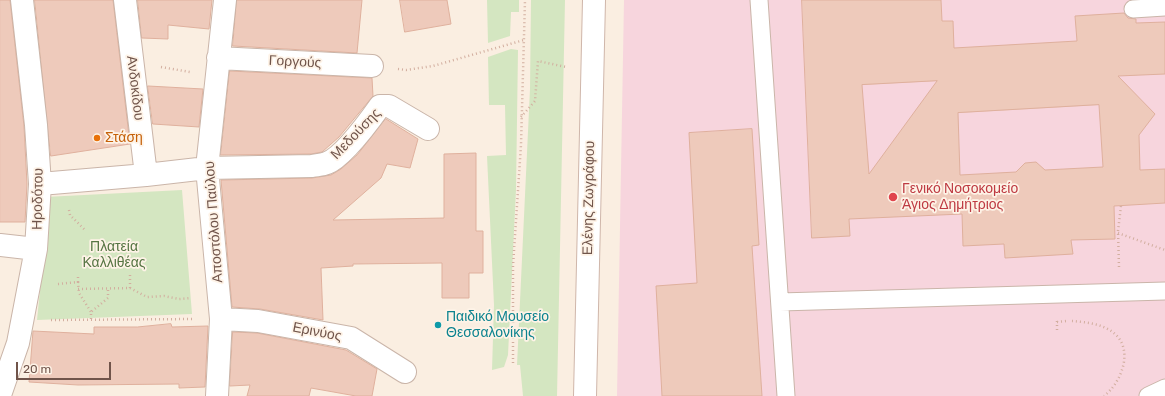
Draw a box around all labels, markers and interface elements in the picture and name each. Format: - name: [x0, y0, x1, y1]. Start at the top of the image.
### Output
- street label: Γοργούς: [268, 52, 322, 72]
- street label: Ανδοκίδου: [123, 55, 147, 121]
- street label: Μεδούσης: [328, 105, 384, 163]
- place label: Στάση: [105, 130, 143, 146]
- marker: Στάση: [92, 133, 102, 143]
- street label: Ελένης Ζωγράφου: [580, 141, 598, 255]
- street label: Αποστόλου Παύλου: [201, 161, 227, 283]
- street label: Ηροδότου: [29, 168, 47, 230]
- place label: Γενικό Νοσοκομείο Άγιος Δημήτριος: [902, 181, 1018, 214]
- marker: Γενικό Νοσοκομείο Άγιος Δημήτριος: [887, 191, 899, 203]
- park label: Πλατεία Καλλιθέας: [82, 239, 146, 272]
- place label: Παιδικό Μουσείο Θεσσαλονίκης: [446, 309, 549, 342]
- street label: Ερινύος: [291, 319, 343, 345]
- marker: Παιδικό Μουσείο Θεσσαλονίκης: [433, 320, 443, 330]
- scale bar: [18, 354, 113, 380]
- text: 20 m: [23, 362, 51, 376]

